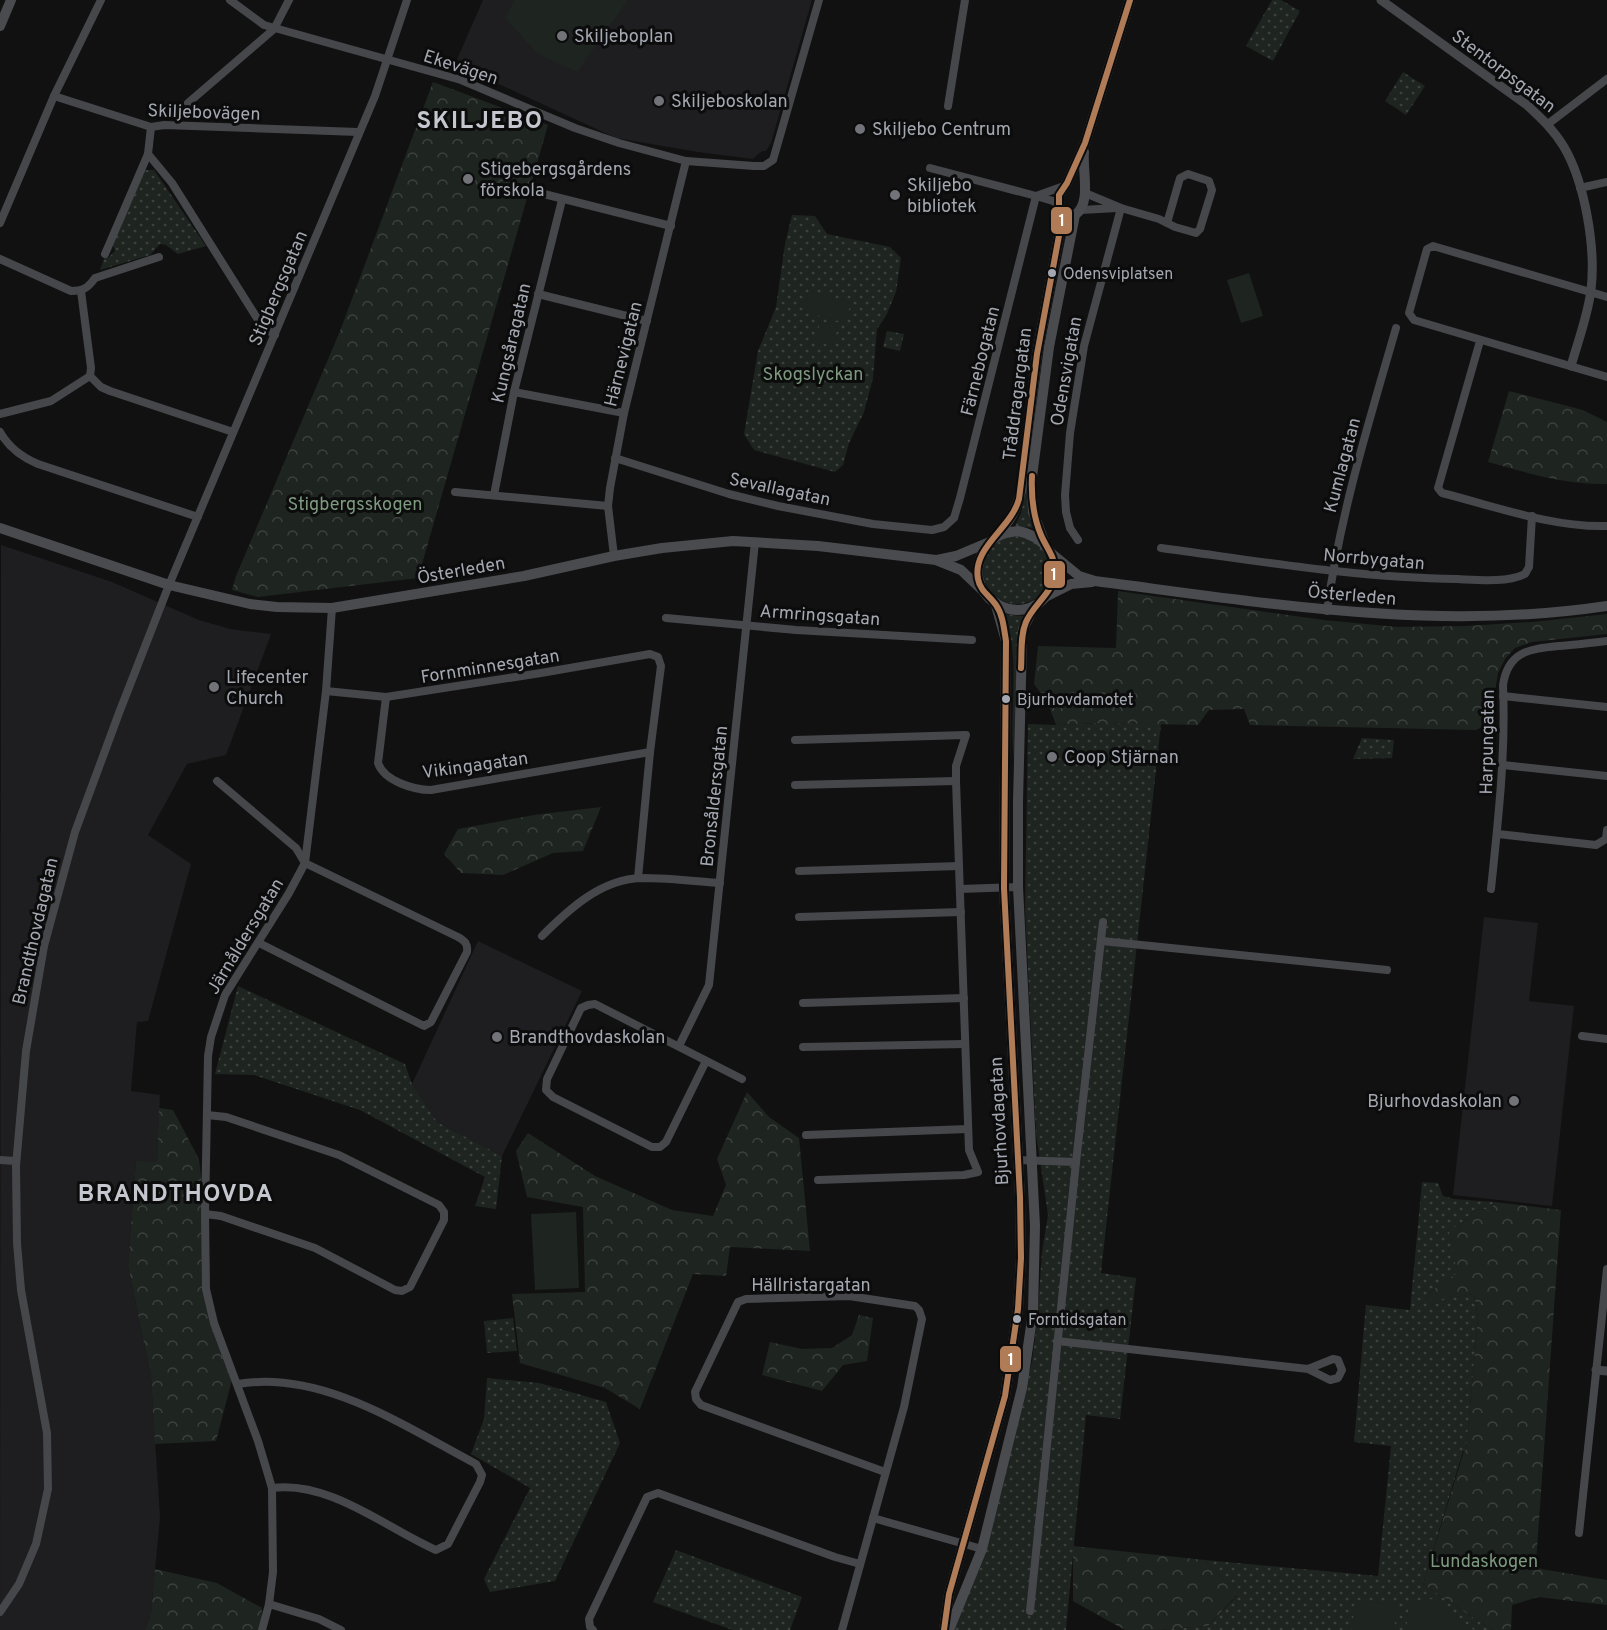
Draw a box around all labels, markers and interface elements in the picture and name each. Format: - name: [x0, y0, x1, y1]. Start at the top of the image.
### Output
- place label: Skiljeboplan: [574, 26, 674, 49]
- street label: Stentorpsgatan: [1446, 26, 1560, 119]
- marker: Skiljeboplan: [555, 29, 569, 43]
- street label: Ekevägen: [420, 46, 501, 91]
- place label: Skiljeboskolan: [671, 91, 788, 114]
- marker: Skiljeboskolan: [652, 94, 666, 108]
- street label: Skiljebovägen: [147, 100, 261, 127]
- district label: SKILJEBO: [416, 107, 544, 137]
- place label: Skiljebo Centrum: [872, 119, 1011, 142]
- marker: Skiljebo Centrum: [853, 122, 867, 136]
- place label: Stigebergsgårdens förskola: [480, 159, 631, 203]
- marker: Stigebergsgårdens förskola: [461, 172, 475, 186]
- place label: Skiljebo bibliotek: [907, 175, 977, 219]
- marker: Skiljebo bibliotek: [888, 188, 902, 202]
- line badge: 1: [1050, 206, 1073, 235]
- text: 1: [1059, 212, 1065, 232]
- street label: Stigbergsgatan: [245, 228, 314, 350]
- place label: Odensviplatsen: [1063, 265, 1173, 285]
- marker: Odensviplatsen: [1046, 267, 1058, 279]
- street label: Kungsåragatan: [487, 281, 537, 406]
- street label: Härnevigatan: [600, 299, 649, 409]
- street label: Färnebogatan: [957, 304, 1006, 419]
- street label: Odensvigatan: [1047, 315, 1088, 428]
- street label: Tråddragargatan: [999, 326, 1038, 462]
- park label: Skogslyckan: [763, 364, 863, 387]
- street label: Kumlagatan: [1320, 415, 1367, 516]
- street label: Sevallagatan: [727, 468, 833, 512]
- park label: Stigbergsskogen: [288, 494, 422, 517]
- street label: Norrbygatan: [1322, 545, 1426, 576]
- street label: Österleden: [415, 550, 507, 591]
- line badge: 1: [1043, 560, 1066, 589]
- text: 1: [1051, 566, 1057, 586]
- street label: Österleden: [1306, 579, 1397, 612]
- street label: Armringsgatan: [759, 601, 881, 632]
- street label: Fornminnesgatan: [419, 645, 561, 690]
- place label: Lifecenter Church: [226, 667, 309, 711]
- marker: Lifecenter Church: [207, 680, 221, 694]
- street label: Harpungatan: [1476, 689, 1501, 795]
- place label: Bjurhovdamotet: [1017, 691, 1134, 711]
- marker: Bjurhovdamotet: [1000, 693, 1012, 705]
- street label: Bronsåldersgatan: [697, 724, 734, 868]
- place label: Coop Stjärnan: [1064, 747, 1179, 770]
- street label: Vikingagatan: [421, 748, 530, 785]
- marker: Coop Stjärnan: [1045, 750, 1059, 764]
- street label: Brandthovdagatan: [8, 855, 65, 1007]
- street label: Järnåldersgatan: [203, 874, 290, 999]
- place label: Brandthovdaskolan: [509, 1027, 665, 1050]
- marker: Brandthovdaskolan: [490, 1030, 504, 1044]
- street label: Bjurhovdagatan: [986, 1056, 1015, 1186]
- place label: Bjurhovdaskolan: [1367, 1091, 1502, 1114]
- marker: Bjurhovdaskolan: [1507, 1094, 1521, 1108]
- district label: BRANDTHOVDA: [78, 1180, 274, 1210]
- street label: Hällristargatan: [751, 1275, 871, 1298]
- place label: Forntidsgatan: [1028, 1311, 1126, 1331]
- marker: Forntidsgatan: [1011, 1313, 1023, 1325]
- line badge: 1: [999, 1345, 1022, 1373]
- text: 1: [1008, 1351, 1014, 1371]
- park label: Lundaskogen: [1430, 1551, 1538, 1574]

